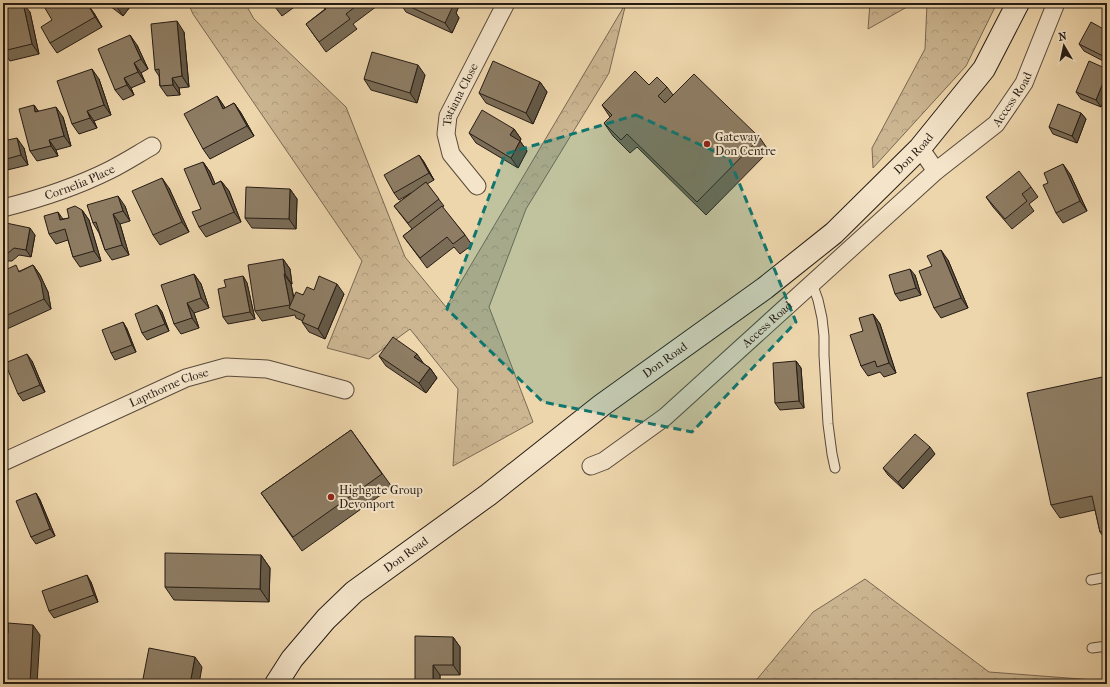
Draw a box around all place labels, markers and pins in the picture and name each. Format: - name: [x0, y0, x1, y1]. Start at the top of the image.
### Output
- place label: Gateway Don Centre: [715, 130, 776, 158]
- marker: Gateway Don Centre: [702, 139, 712, 149]
- place label: Highgate Group Devonport: [339, 483, 423, 511]
- marker: Highgate Group Devonport: [326, 492, 336, 502]

